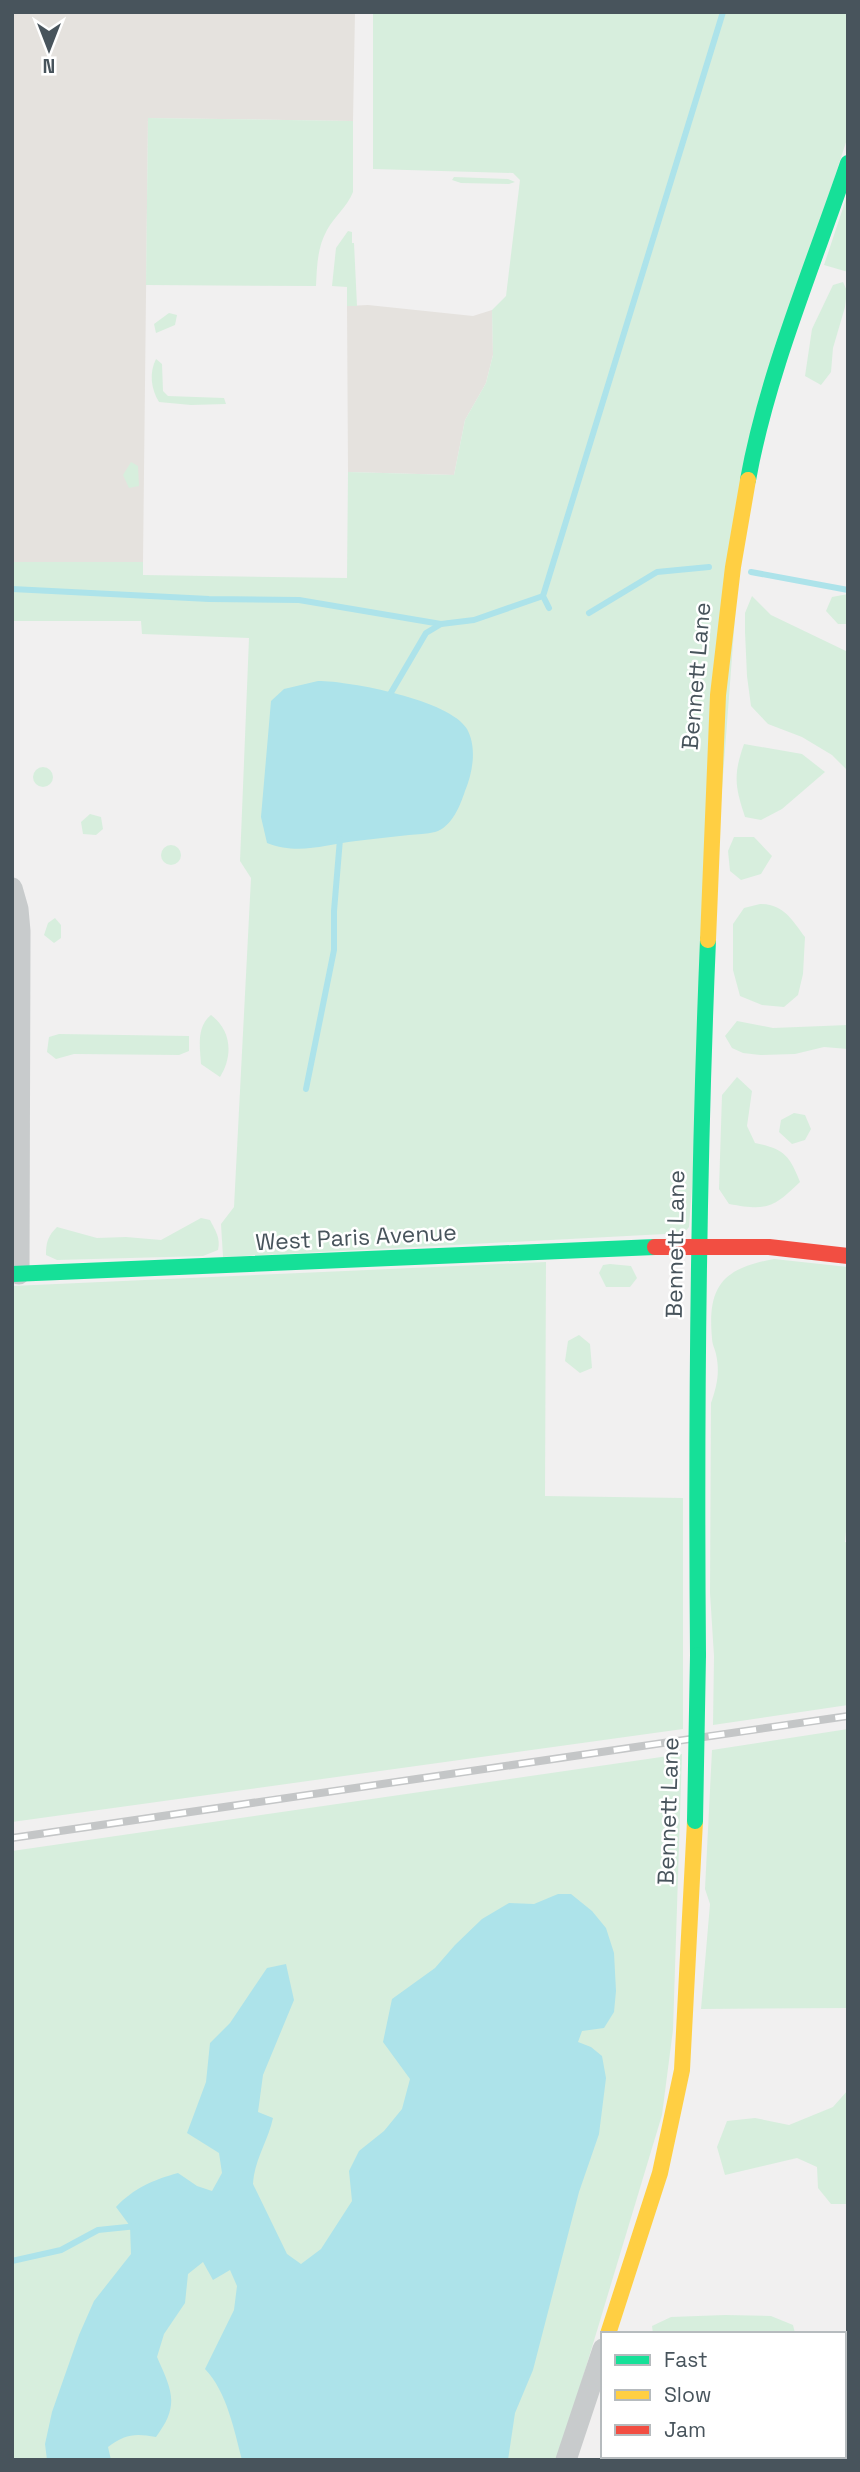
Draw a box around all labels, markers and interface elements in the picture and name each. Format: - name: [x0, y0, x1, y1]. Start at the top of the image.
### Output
- north arrow: [14, 14, 84, 84]
- text: N: [43, 53, 55, 78]
- street label: Bennett Lane: [675, 601, 717, 751]
- street label: Bennett Lane: [659, 1170, 691, 1318]
- street label: West Paris Avenue: [254, 1217, 458, 1257]
- street label: Bennett Lane: [650, 1737, 686, 1885]
- legend: [601, 2332, 846, 2458]
- text: Fast: [664, 2346, 708, 2373]
- text: Slow: [664, 2381, 712, 2408]
- text: Jam: [664, 2416, 706, 2443]

